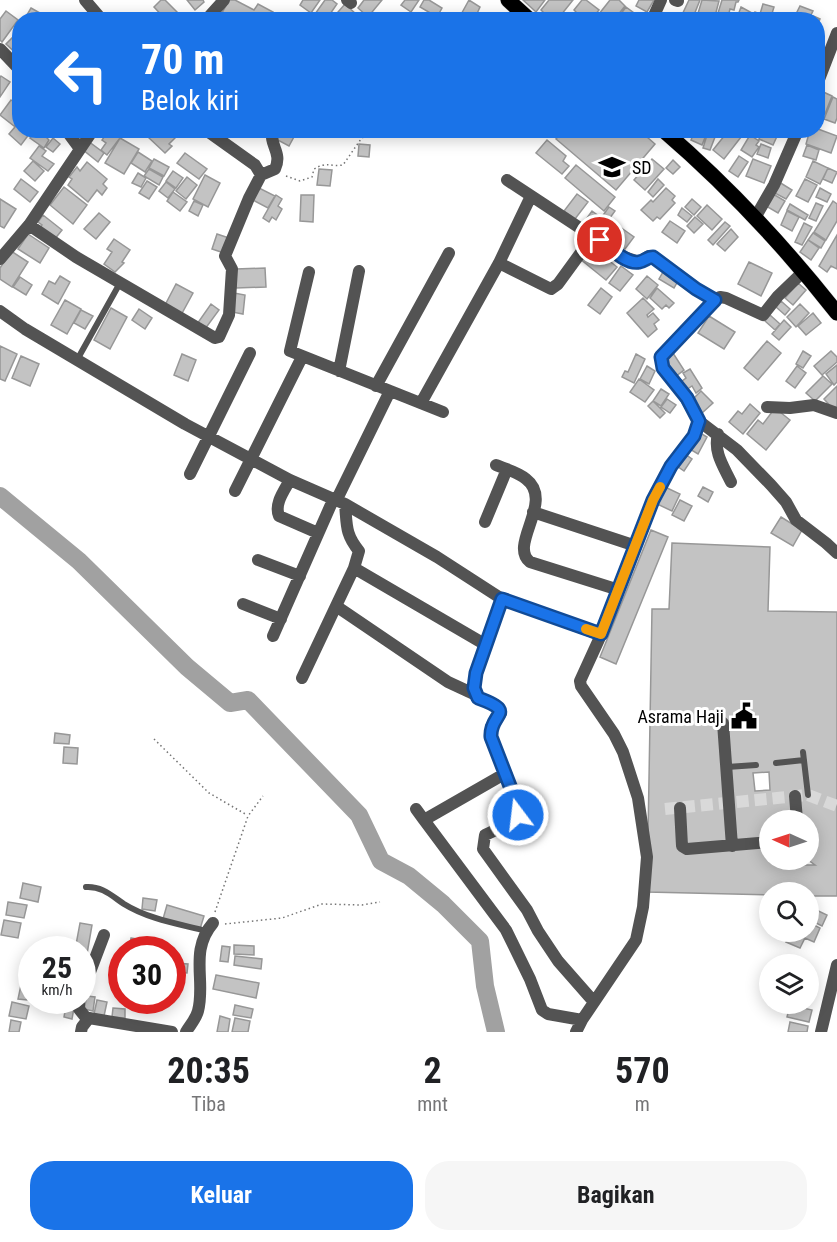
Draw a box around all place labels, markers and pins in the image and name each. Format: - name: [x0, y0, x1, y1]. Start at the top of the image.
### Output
- school or university icon: SD: [597, 152, 627, 182]
- place label: SD: [632, 157, 652, 178]
- pin: [574, 214, 625, 265]
- public building icon: Asrama Haji: [729, 701, 759, 731]
- place label: Asrama Haji: [637, 706, 724, 727]

